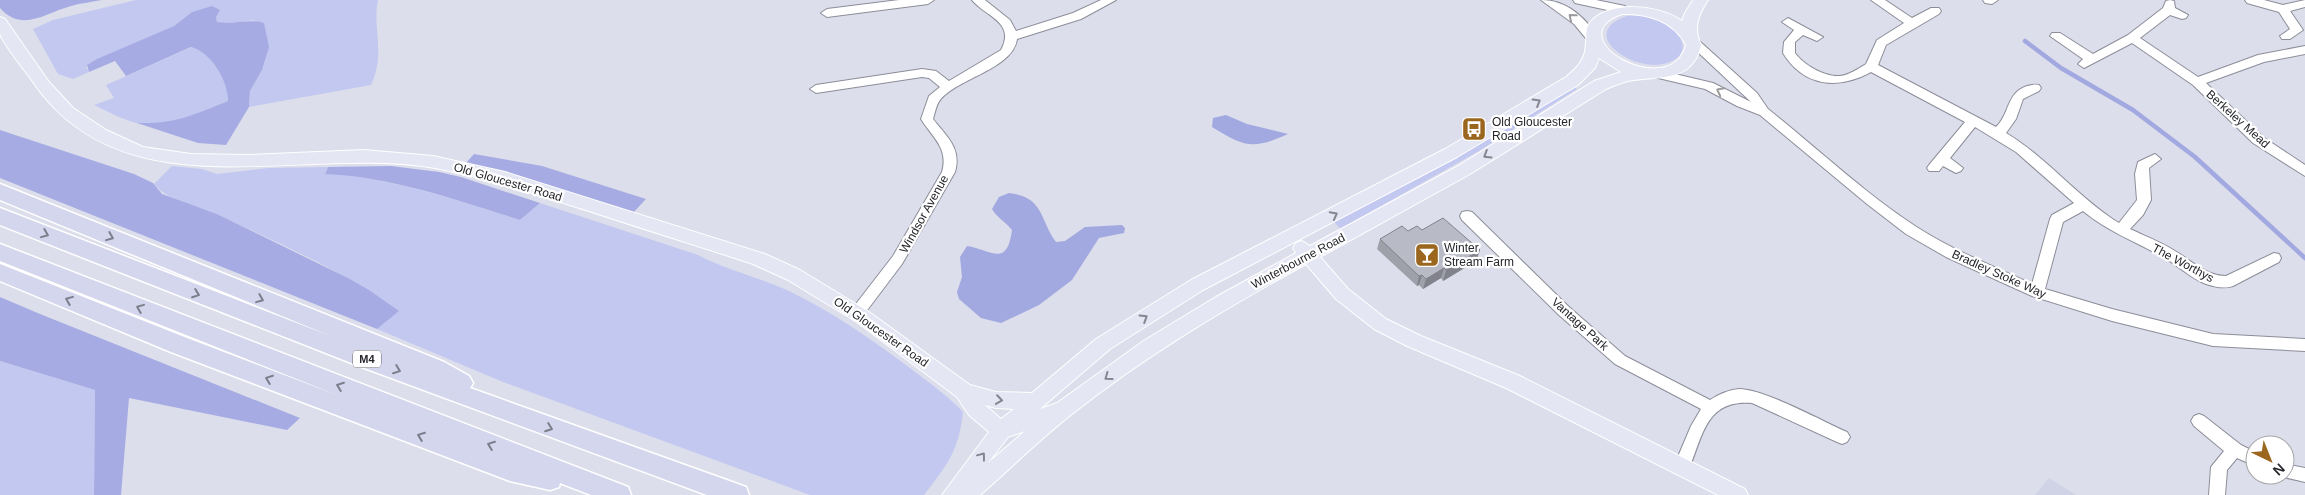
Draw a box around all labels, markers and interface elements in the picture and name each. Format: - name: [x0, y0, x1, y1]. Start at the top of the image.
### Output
- one-way arrow: [1569, 13, 1578, 22]
- street label: Berkeley Mead: [2204, 87, 2272, 151]
- one-way arrow: [1717, 88, 1726, 98]
- one-way arrow: [1531, 98, 1540, 108]
- place label: Old Gloucester Road: [1492, 115, 1572, 143]
- bus stop icon: Old Gloucester Road: [1461, 116, 1487, 142]
- one-way arrow: [1483, 149, 1492, 159]
- street label: Old Gloucester Road: [452, 160, 564, 204]
- street label: Windsor Avenue: [897, 172, 951, 256]
- one-way arrow: [1329, 211, 1338, 221]
- one-way arrow: [40, 228, 49, 239]
- street label: Winterbourne Road: [1249, 230, 1347, 292]
- one-way arrow: [105, 231, 114, 242]
- place label: Winter Stream Farm: [1444, 241, 1514, 269]
- street label: The Worthys: [2150, 241, 2216, 285]
- bar icon: Winter Stream Farm: [1414, 242, 1440, 268]
- street label: Bradley Stoke Way: [1950, 247, 2048, 301]
- one-way arrow: [192, 288, 200, 298]
- one-way arrow: [256, 293, 264, 303]
- street label: Old Gloucester Road: [831, 294, 931, 370]
- street label: Vantage Park: [1549, 295, 1612, 354]
- one-way arrow: [65, 296, 74, 306]
- one-way arrow: [136, 303, 145, 314]
- one-way arrow: [1139, 315, 1148, 325]
- road number: M4: [353, 350, 381, 368]
- one-way arrow: [392, 364, 401, 374]
- one-way arrow: [1105, 370, 1114, 380]
- one-way arrow: [265, 375, 274, 385]
- one-way arrow: [336, 382, 345, 392]
- one-way arrow: [996, 394, 1004, 405]
- one-way arrow: [545, 422, 553, 432]
- one-way arrow: [417, 432, 426, 442]
- north arrow: [2245, 435, 2295, 485]
- one-way arrow: [488, 440, 496, 450]
- one-way arrow: [976, 452, 985, 462]
- text: N: [2270, 460, 2288, 479]

